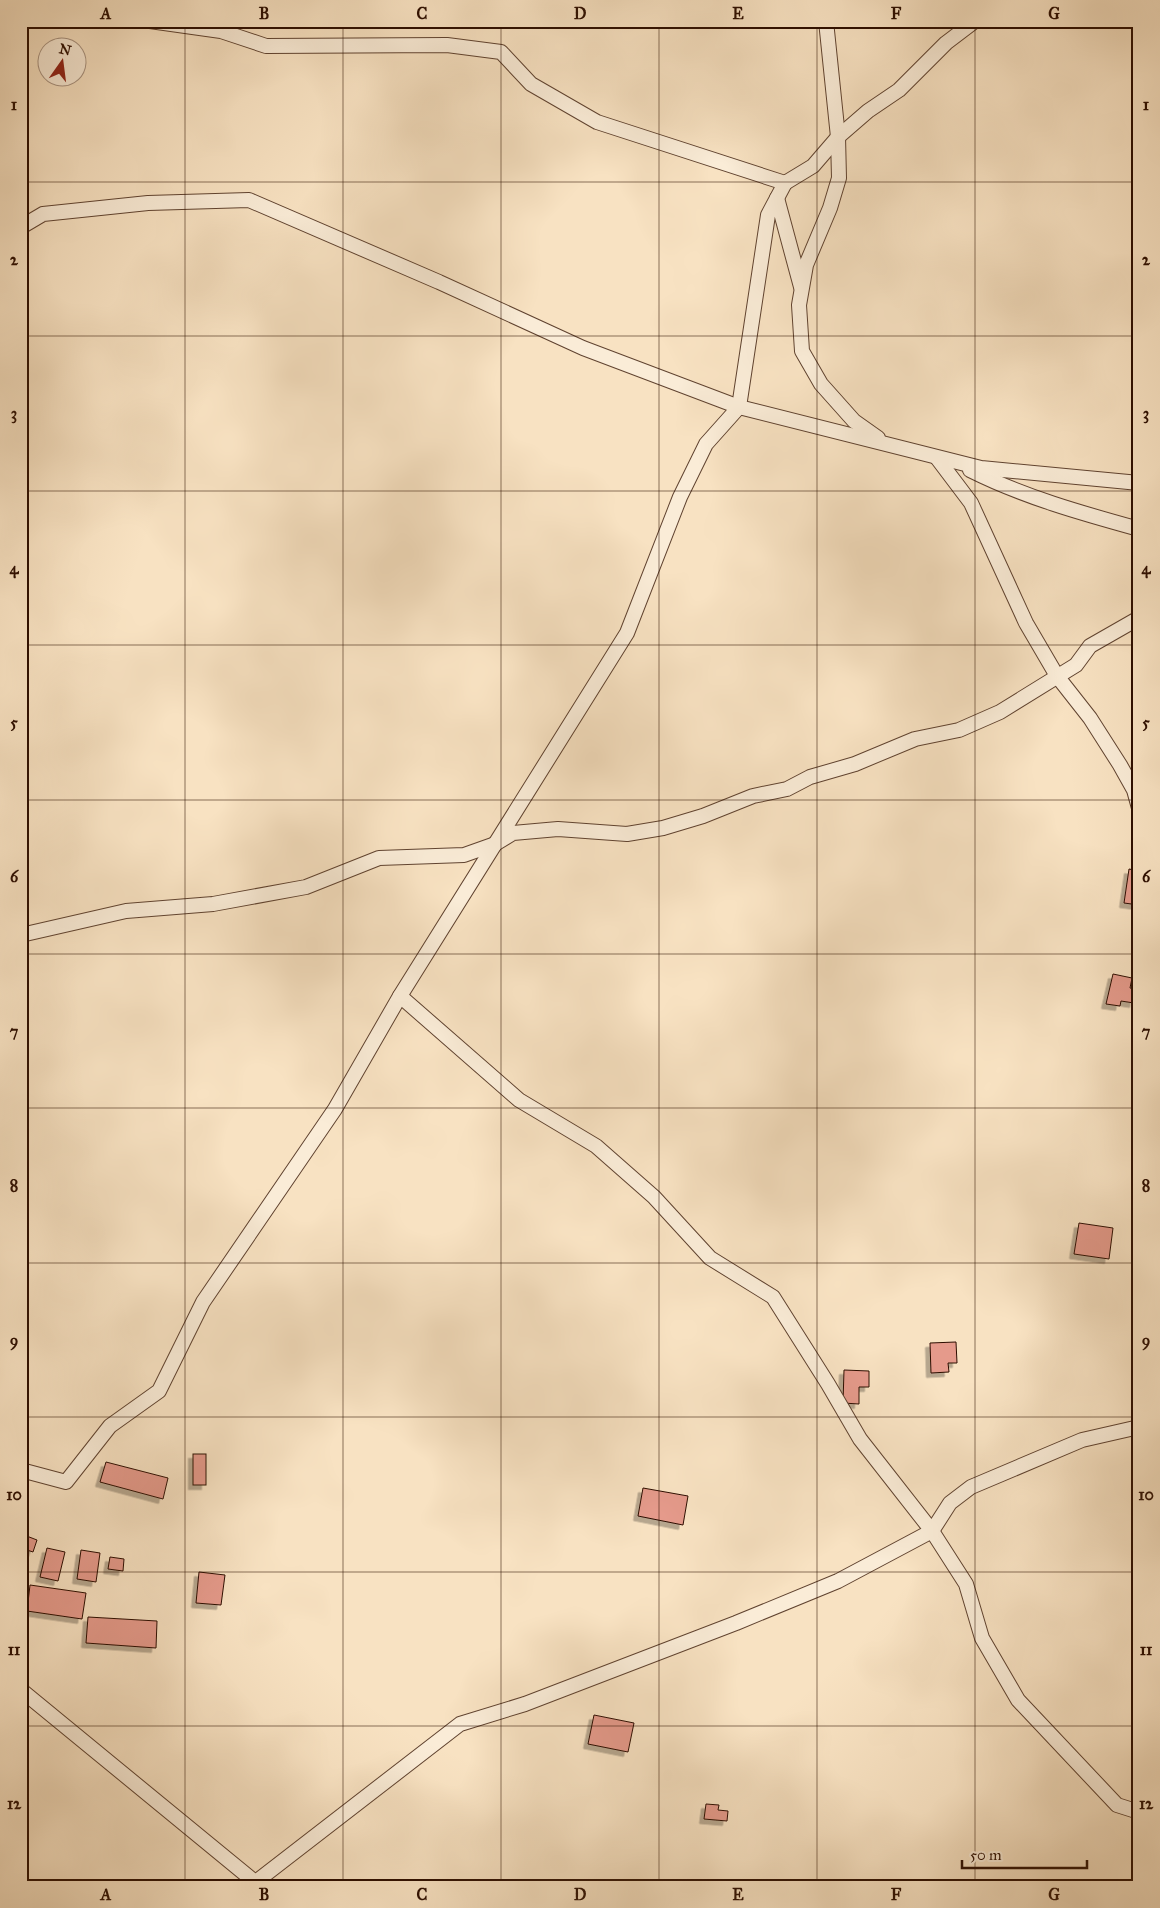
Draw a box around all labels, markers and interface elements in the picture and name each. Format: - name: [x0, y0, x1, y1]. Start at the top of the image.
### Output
- text: A: [100, 4, 112, 23]
- text: B: [259, 4, 269, 23]
- text: C: [417, 4, 428, 23]
- text: D: [574, 4, 587, 23]
- text: E: [732, 4, 744, 23]
- text: F: [891, 4, 902, 23]
- text: G: [1048, 4, 1060, 23]
- north arrow: [38, 38, 88, 88]
- text: N: [57, 40, 73, 60]
- text: 1: [11, 95, 18, 114]
- text: 1: [1143, 95, 1150, 114]
- text: 2: [10, 250, 19, 269]
- text: 2: [1142, 250, 1151, 269]
- text: 3: [11, 404, 17, 424]
- text: 3: [1143, 404, 1149, 424]
- text: 4: [10, 559, 20, 579]
- text: 4: [1142, 559, 1152, 579]
- text: 5: [10, 713, 18, 732]
- text: 5: [1142, 713, 1150, 732]
- text: 6: [10, 867, 19, 886]
- text: 6: [1142, 867, 1151, 886]
- text: 7: [10, 1022, 19, 1041]
- text: 7: [1142, 1022, 1151, 1041]
- text: 8: [10, 1176, 18, 1195]
- text: 8: [1142, 1176, 1150, 1195]
- text: 9: [10, 1331, 18, 1351]
- text: 9: [1142, 1331, 1150, 1351]
- text: 10: [6, 1485, 22, 1504]
- text: 10: [1138, 1485, 1154, 1504]
- text: 11: [8, 1640, 21, 1659]
- text: 11: [1140, 1640, 1153, 1659]
- text: 12: [7, 1794, 22, 1813]
- text: 12: [1139, 1794, 1154, 1813]
- scale bar: [962, 1838, 1088, 1870]
- text: 50 m: [970, 1846, 1002, 1864]
- text: A: [100, 1885, 112, 1904]
- text: B: [259, 1885, 269, 1904]
- text: C: [417, 1885, 428, 1904]
- text: D: [574, 1885, 587, 1904]
- text: E: [732, 1885, 744, 1904]
- text: F: [891, 1885, 902, 1904]
- text: G: [1048, 1885, 1060, 1904]

